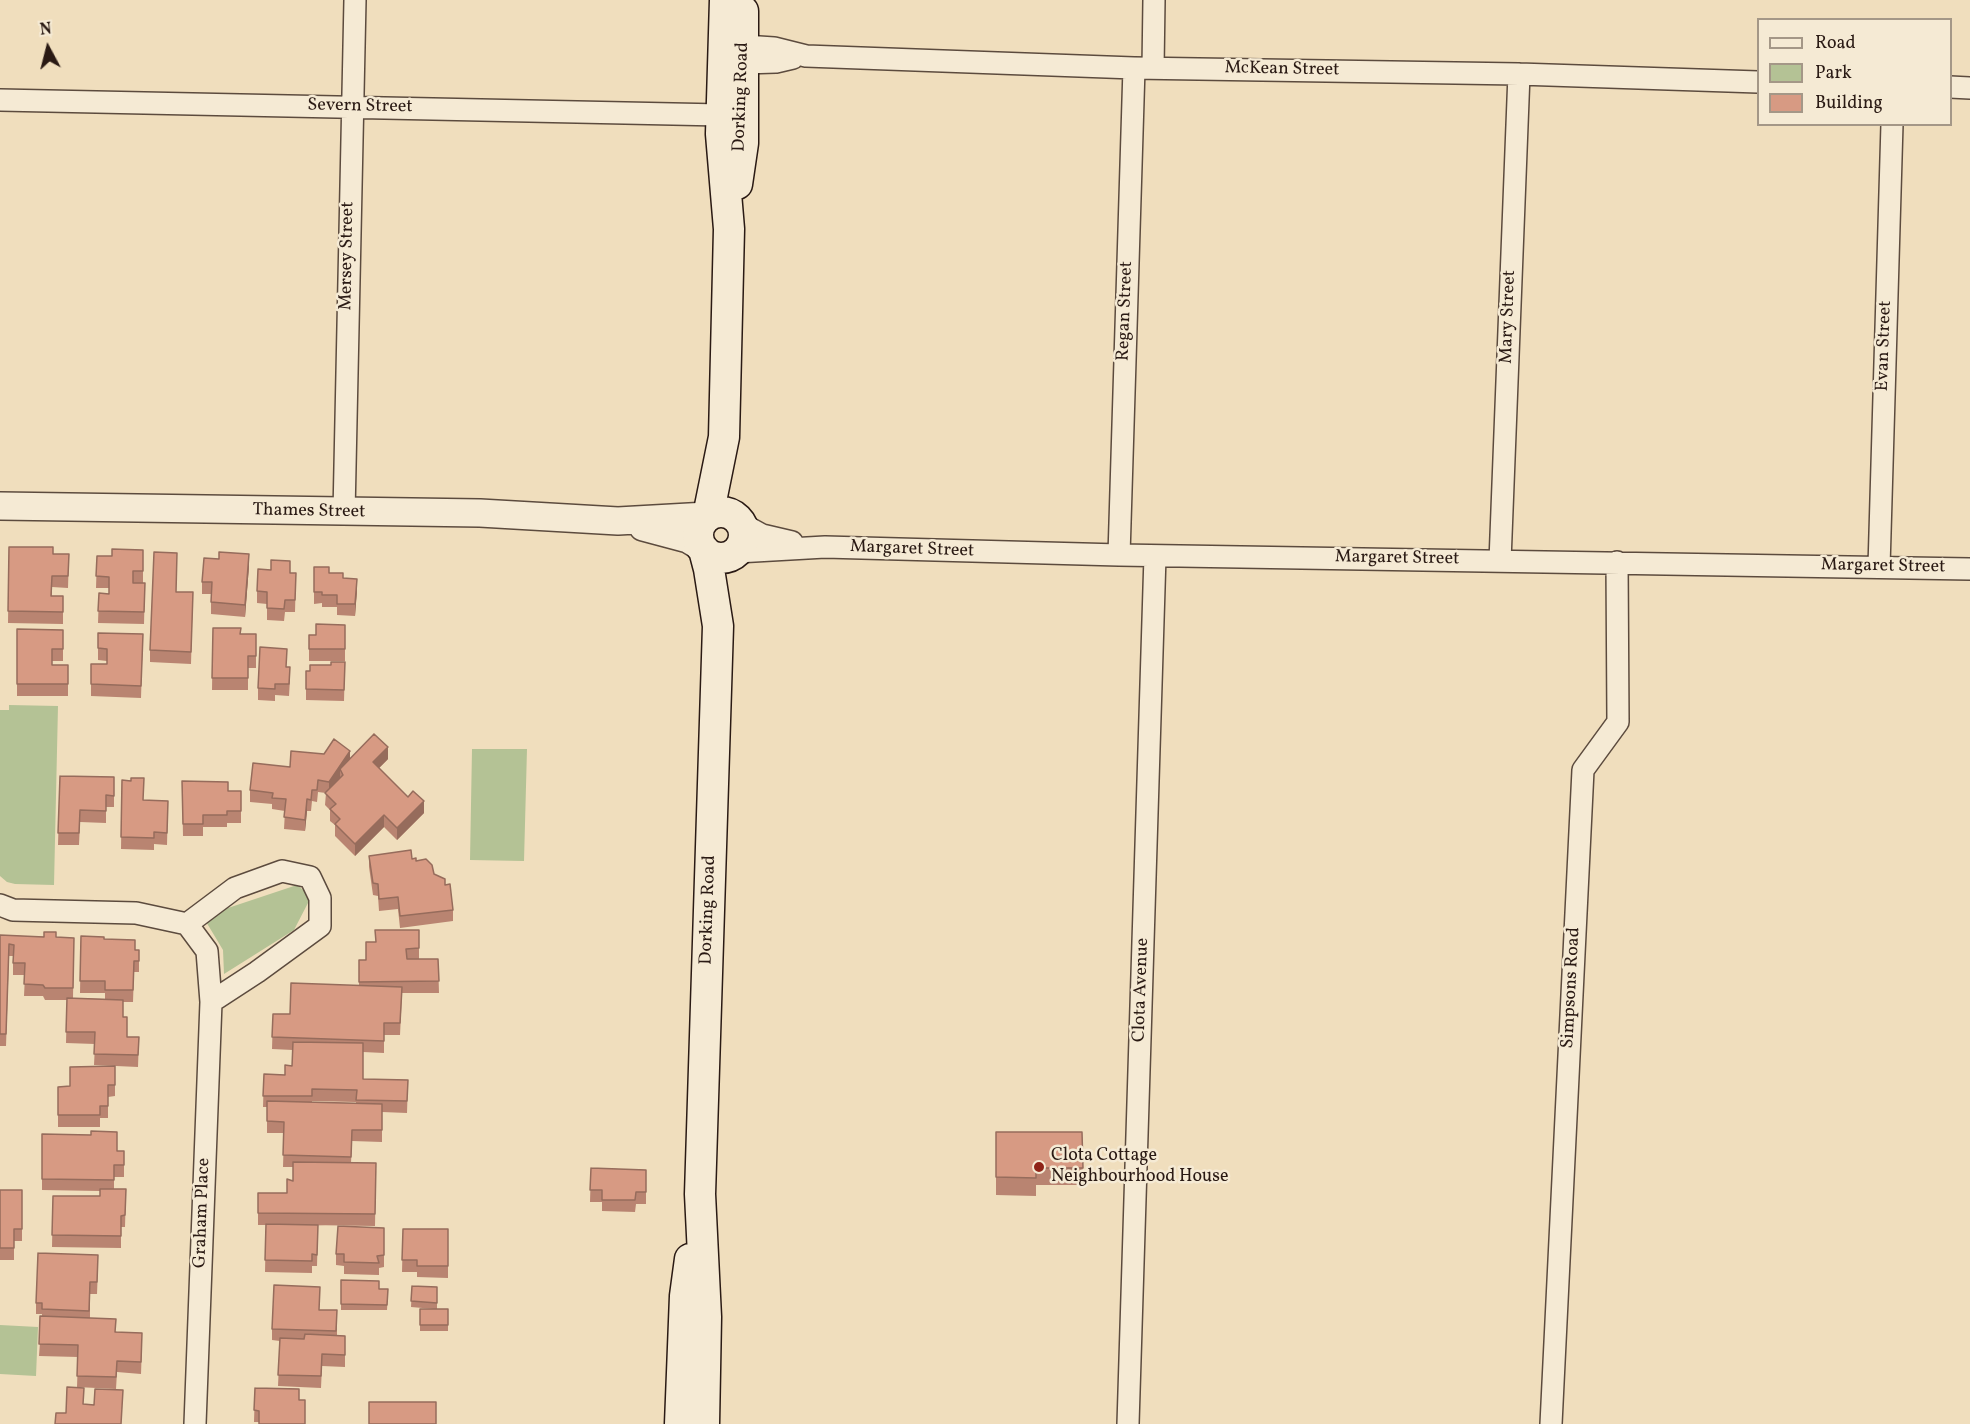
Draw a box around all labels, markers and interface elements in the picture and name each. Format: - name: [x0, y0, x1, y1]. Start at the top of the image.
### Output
- north arrow: [18, 18, 78, 78]
- legend: [1757, 18, 1952, 126]
- text: N: [39, 19, 53, 42]
- text: Road: [1815, 31, 1856, 56]
- street label: Dorking Road: [729, 42, 755, 152]
- street label: McKean Street: [1224, 58, 1340, 82]
- text: Park: [1815, 61, 1852, 86]
- text: Building: [1815, 91, 1883, 116]
- street label: Severn Street: [307, 95, 413, 119]
- street label: Mersey Street: [336, 201, 360, 311]
- street label: Regan Street: [1113, 261, 1139, 361]
- street label: Mary Street: [1497, 270, 1521, 364]
- street label: Evan Street: [1873, 300, 1897, 392]
- street label: Thames Street: [252, 500, 366, 524]
- street label: Margaret Street: [849, 537, 975, 563]
- street label: Margaret Street: [1335, 547, 1459, 571]
- street label: Margaret Street: [1821, 555, 1945, 579]
- street label: Dorking Road: [696, 855, 722, 965]
- street label: Simpsons Road: [1558, 927, 1586, 1049]
- street label: Clota Avenue: [1129, 937, 1155, 1043]
- place label: Clota Cottage Neighbourhood House: [1051, 1146, 1228, 1188]
- street label: Graham Place: [190, 1158, 216, 1268]
- marker: Clota Cottage Neighbourhood House: [1032, 1160, 1046, 1174]

